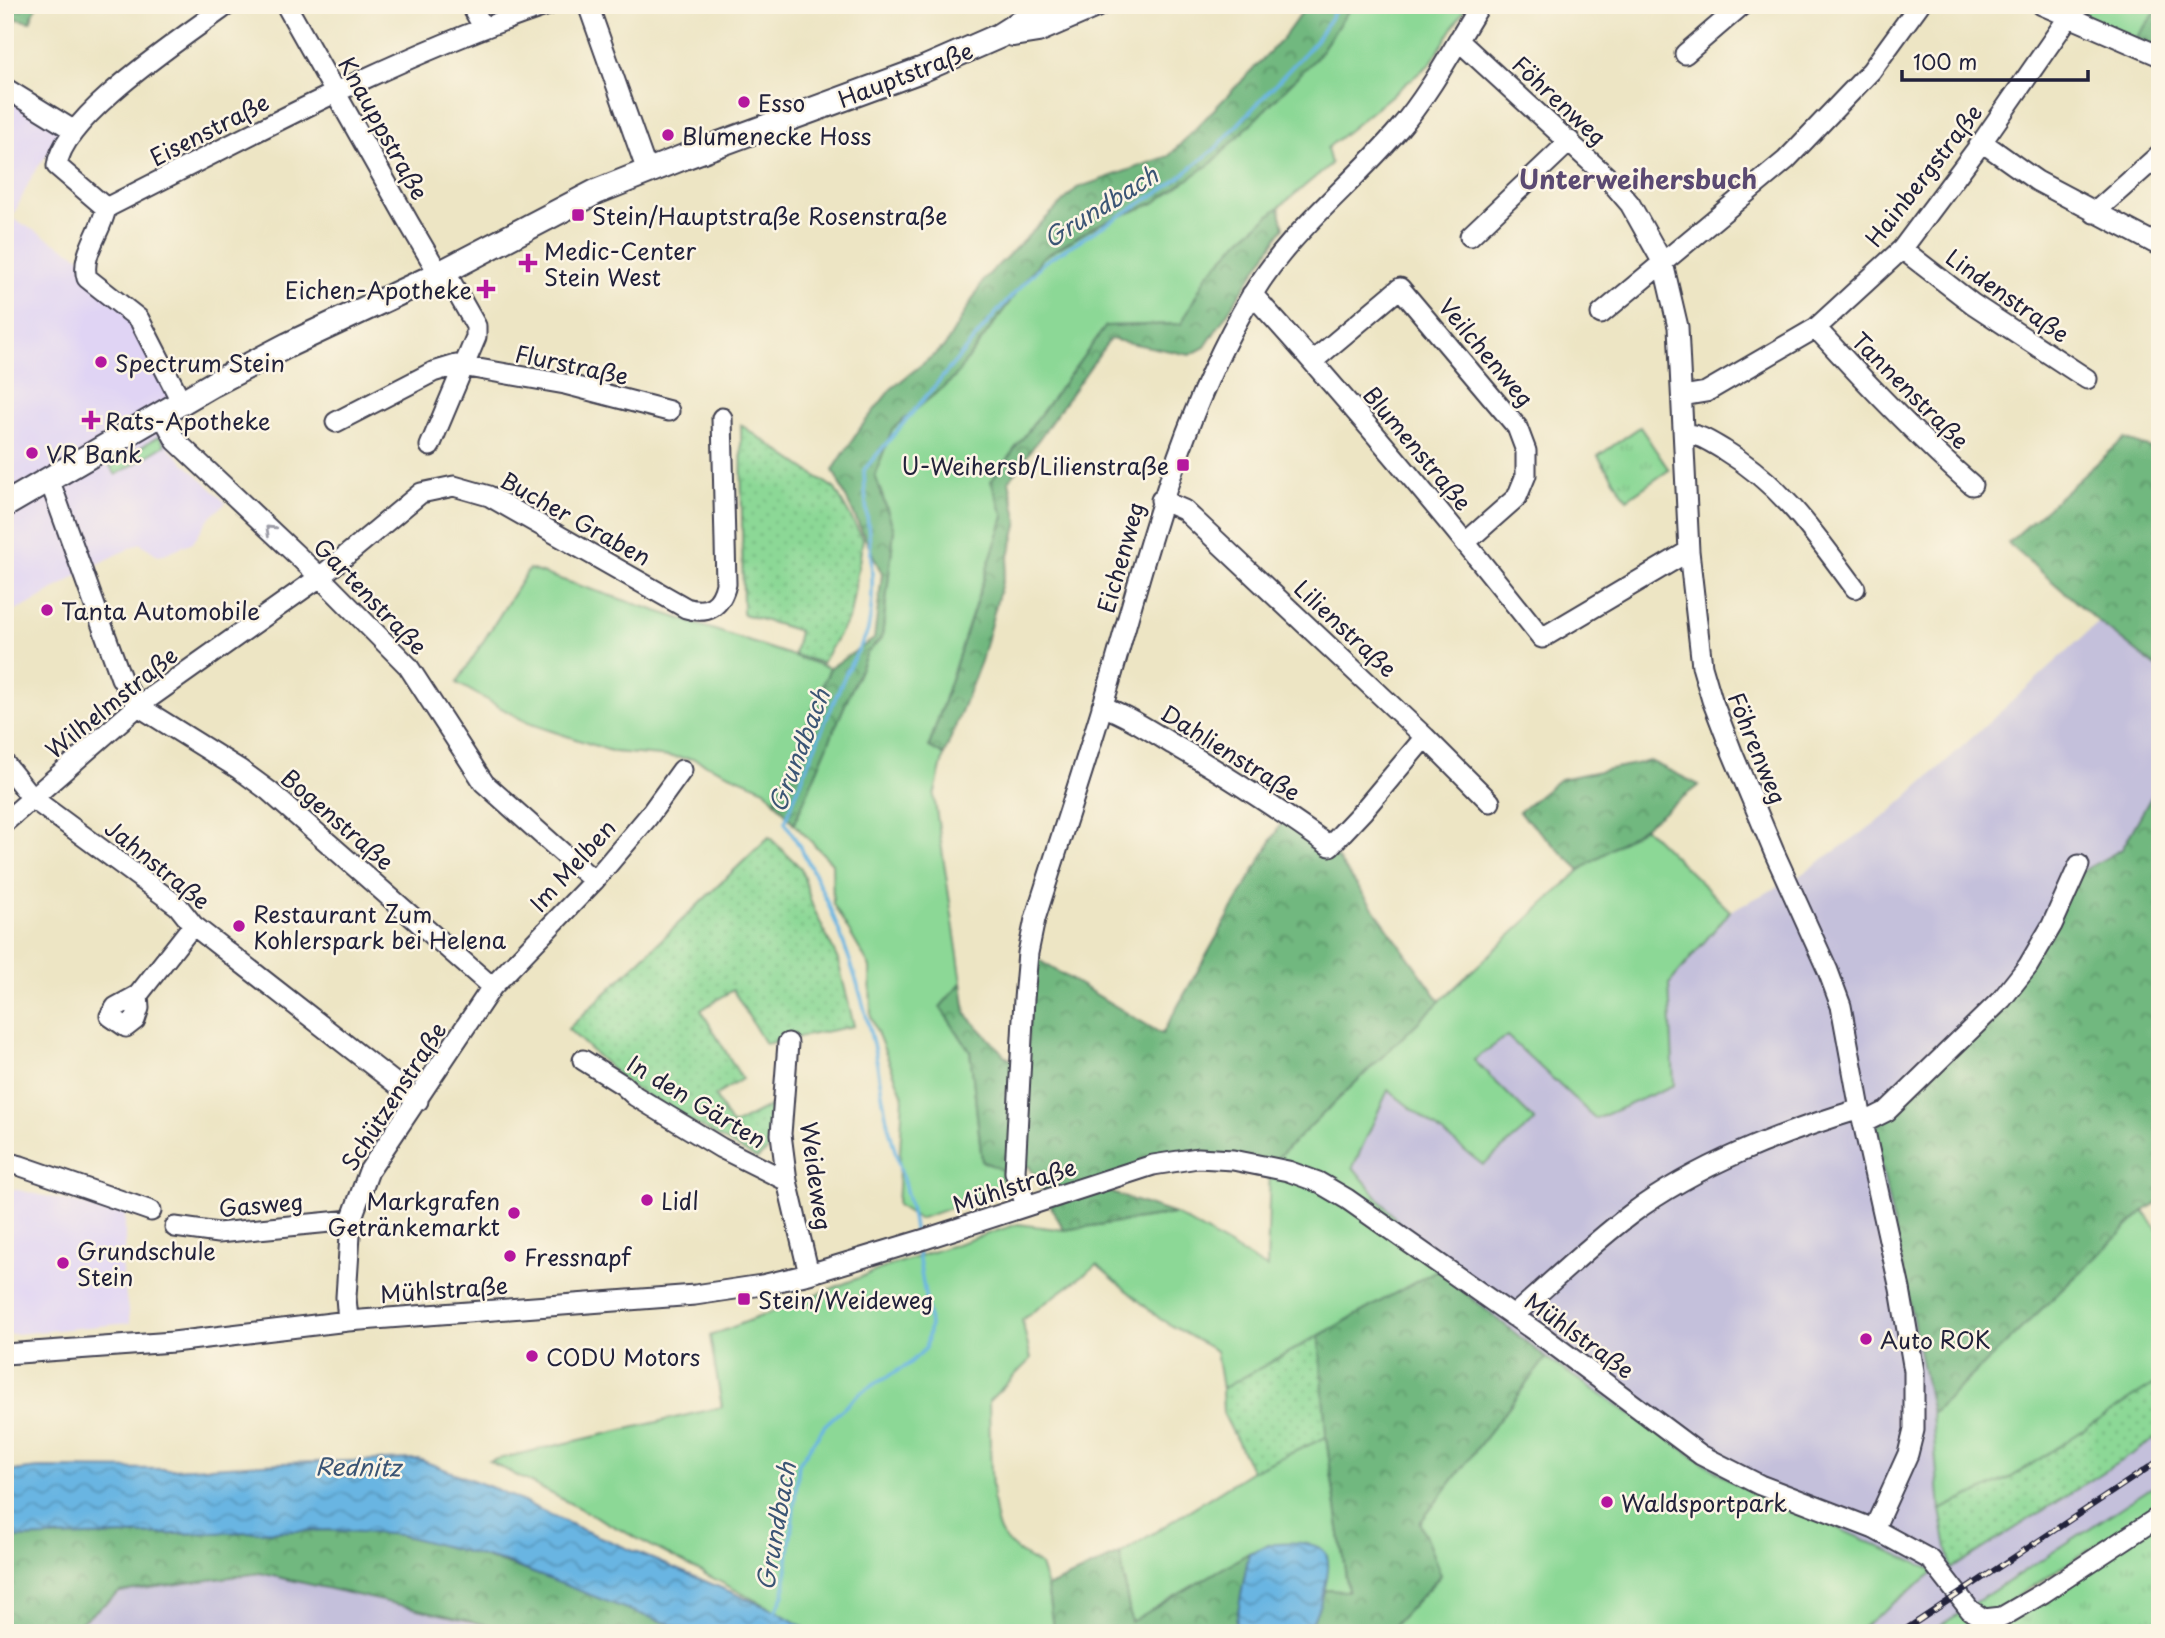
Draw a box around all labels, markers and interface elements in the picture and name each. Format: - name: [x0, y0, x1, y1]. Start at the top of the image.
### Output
- street label: Hauptstraße: [832, 32, 978, 116]
- scale bar: [1902, 38, 2088, 82]
- text: 100 m: [1913, 45, 1977, 77]
- street label: Föhrenweg: [1505, 47, 1615, 153]
- street label: Knauppstraße: [330, 50, 438, 206]
- street label: Eisenstraße: [143, 84, 275, 174]
- place label: Esso: [758, 85, 805, 120]
- marker: Esso: [736, 94, 752, 110]
- street label: Hainbergstraße: [1856, 96, 1990, 254]
- place label: Blumenecke Hoss: [682, 118, 872, 153]
- marker: Blumenecke Hoss: [660, 127, 676, 143]
- water label: Grundbach: [1036, 156, 1165, 256]
- district label: Unterweihersbuch: [1519, 159, 1757, 198]
- place label: Stein/Hauptstraße Rosenstraße: [592, 198, 947, 233]
- marker: Stein/Hauptstraße Rosenstraße: [570, 207, 586, 223]
- place label: Medic-Center Stein West: [544, 233, 696, 294]
- street label: Lindenstraße: [1939, 239, 2077, 351]
- marker: Medic-Center Stein West: [518, 253, 538, 273]
- place label: Eichen-Apotheke: [285, 272, 472, 307]
- marker: Eichen-Apotheke: [478, 281, 494, 297]
- street label: Veilchenweg: [1431, 290, 1543, 414]
- street label: Tannenstraße: [1844, 323, 1978, 457]
- street label: Flurstraße: [512, 335, 632, 393]
- place label: Spectrum Stein: [115, 345, 285, 380]
- marker: Spectrum Stein: [93, 354, 109, 370]
- street label: Blumenstraße: [1355, 378, 1481, 518]
- place label: Rats-Apotheke: [105, 403, 271, 438]
- marker: Rats-Apotheke: [83, 412, 99, 428]
- place label: VR Bank: [46, 436, 142, 471]
- marker: VR Bank: [24, 445, 40, 461]
- place label: U-Weihersb/Lilienstraße: [902, 448, 1169, 483]
- marker: U-Weihersb/Lilienstraße: [1175, 457, 1191, 473]
- street label: Bucher Graben: [494, 462, 658, 574]
- street label: Eichenweg: [1087, 497, 1153, 617]
- one-way arrow: [265, 526, 278, 539]
- street label: Gartenstraße: [306, 530, 436, 662]
- street label: Lilienstraße: [1287, 571, 1405, 685]
- place label: Tanta Automobile: [61, 593, 260, 628]
- marker: Tanta Automobile: [39, 602, 55, 618]
- street label: Wilhelmstraße: [37, 638, 185, 766]
- water label: Grundbach: [758, 682, 838, 817]
- street label: Föhrenweg: [1720, 687, 1796, 809]
- street label: Dahlienstraße: [1154, 695, 1308, 809]
- street label: Bogenstraße: [274, 760, 402, 878]
- street label: Jahnstraße: [98, 810, 218, 918]
- street label: Im Melben: [521, 811, 623, 919]
- place label: Restaurant Zum Kohlerspark bei Helena: [253, 896, 507, 957]
- marker: Restaurant Zum Kohlerspark bei Helena: [231, 918, 247, 934]
- street label: Schützenstraße: [332, 1015, 454, 1177]
- street label: In den Gärten: [621, 1046, 773, 1156]
- street label: Weideweg: [792, 1119, 842, 1233]
- street label: Mühlstraße: [948, 1149, 1080, 1221]
- street label: Gasweg: [217, 1183, 305, 1225]
- place label: Markgrafen Getränkemarkt: [327, 1183, 500, 1244]
- place label: Lidl: [661, 1183, 699, 1218]
- marker: Lidl: [639, 1192, 655, 1208]
- marker: Markgrafen Getränkemarkt: [506, 1205, 522, 1221]
- place label: Grundschule Stein: [77, 1233, 216, 1294]
- place label: Fressnapf: [524, 1239, 632, 1274]
- marker: Fressnapf: [502, 1248, 518, 1264]
- marker: Grundschule Stein: [55, 1255, 71, 1271]
- street label: Mühlstraße: [379, 1267, 509, 1311]
- place label: Stein/Weideweg: [758, 1282, 934, 1317]
- street label: Mühlstraße: [1518, 1283, 1642, 1387]
- marker: Stein/Weideweg: [736, 1291, 752, 1307]
- place label: Auto ROK: [1880, 1322, 1990, 1357]
- marker: Auto ROK: [1858, 1331, 1874, 1347]
- place label: CODU Motors: [546, 1339, 700, 1374]
- marker: CODU Motors: [524, 1348, 540, 1364]
- water label: Rednitz: [315, 1447, 404, 1485]
- water label: Grundbach: [746, 1458, 804, 1593]
- place label: Waldsportpark: [1621, 1485, 1787, 1520]
- marker: Waldsportpark: [1599, 1494, 1615, 1510]

